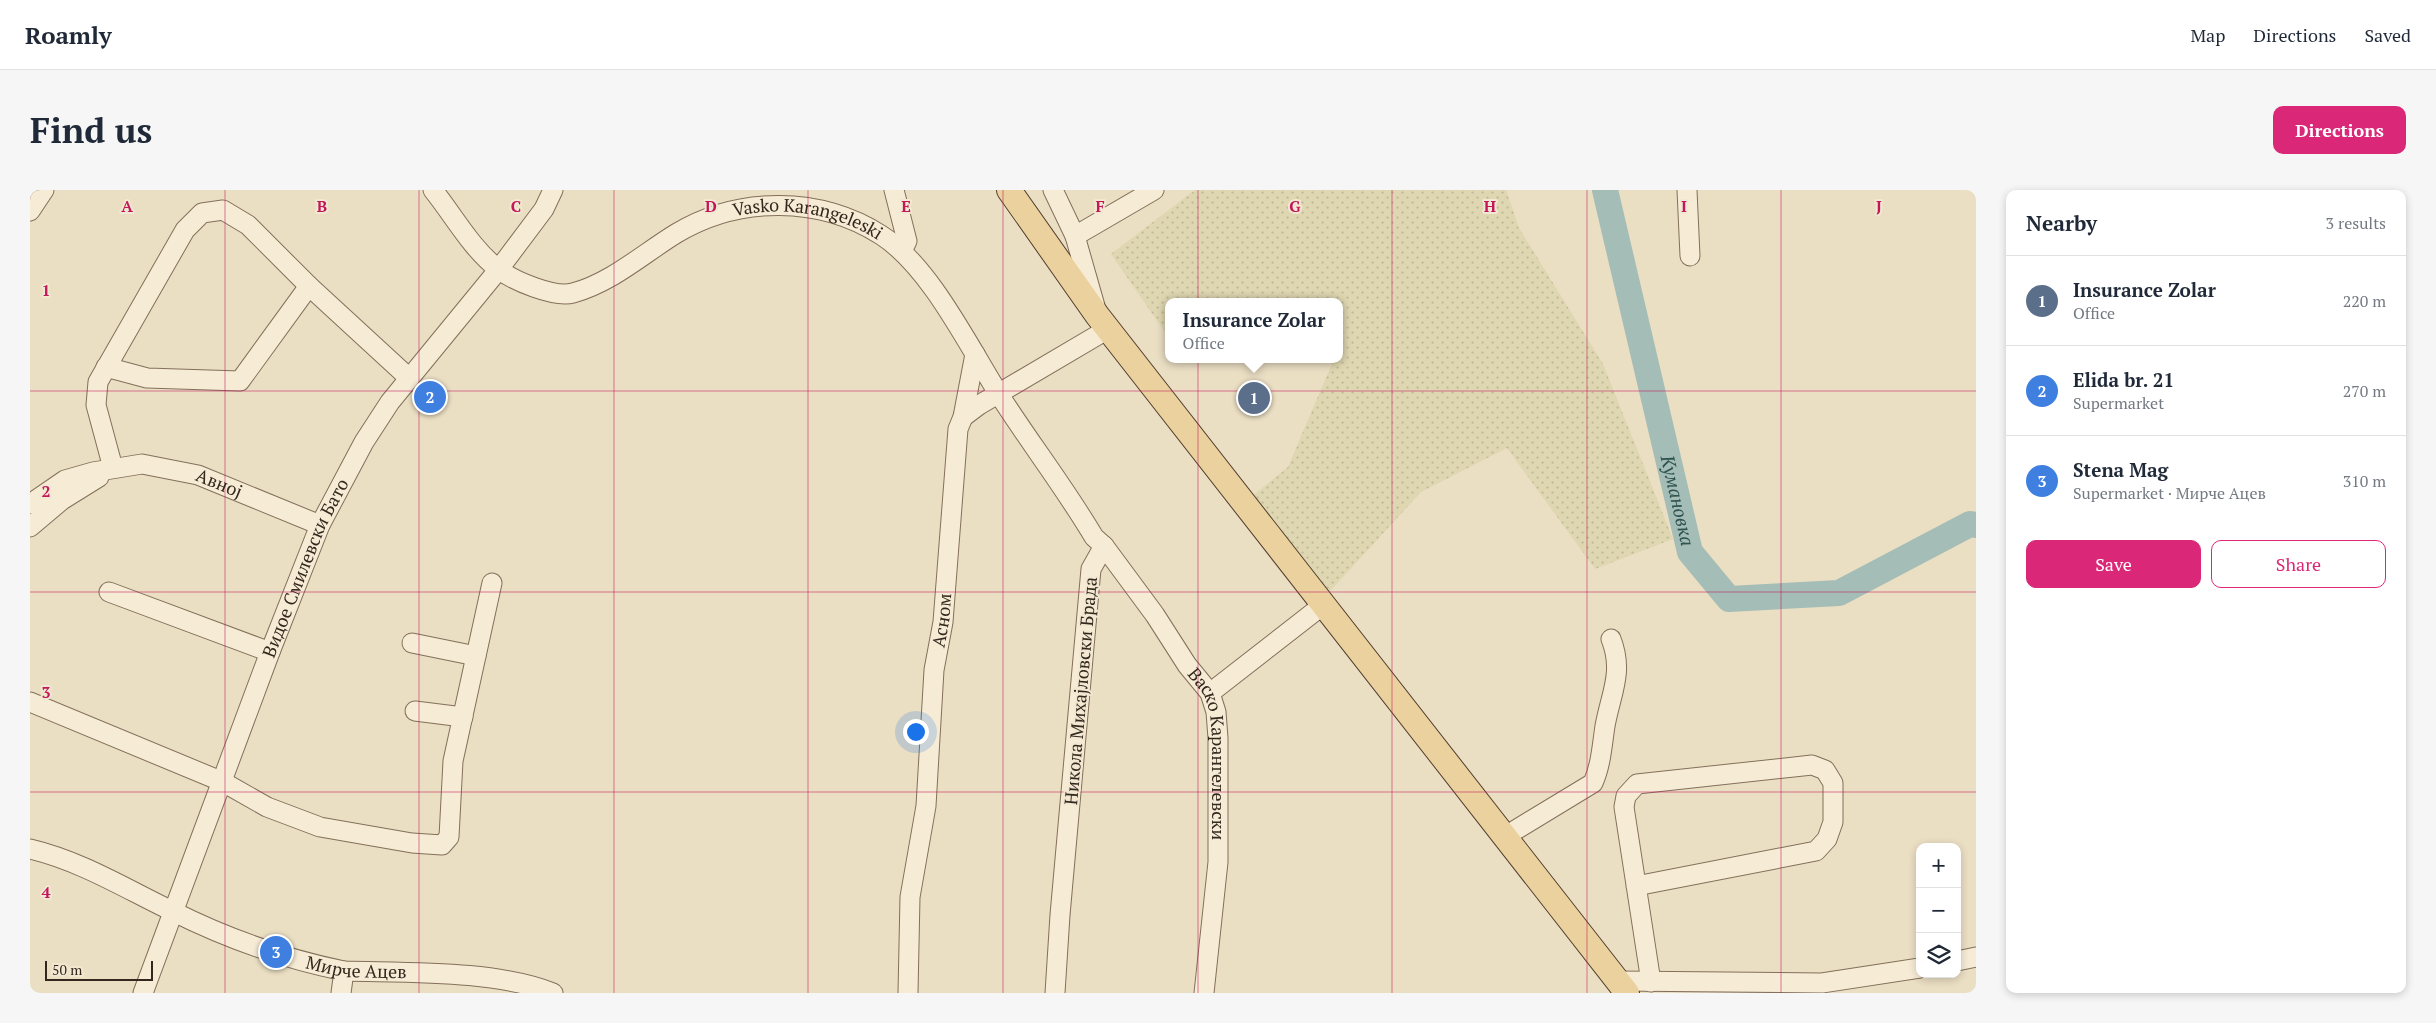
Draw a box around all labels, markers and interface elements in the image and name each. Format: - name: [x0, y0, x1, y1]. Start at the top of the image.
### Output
- text: Roamly: [25, 19, 112, 51]
- text: Map: [2190, 23, 2225, 47]
- text: Directions: [2253, 23, 2336, 47]
- text: Saved: [2364, 23, 2411, 47]
- button: Directions: [2273, 106, 2406, 154]
- text: Find us: [30, 107, 152, 153]
- street label: Vasko Karangeleski: [730, 192, 888, 244]
- text: A: [121, 195, 133, 217]
- text: B: [317, 195, 327, 217]
- text: C: [511, 195, 521, 217]
- text: D: [705, 195, 717, 217]
- text: E: [901, 195, 911, 217]
- text: F: [1095, 195, 1105, 217]
- text: G: [1289, 195, 1301, 217]
- text: H: [1484, 195, 1496, 217]
- text: I: [1681, 195, 1687, 217]
- text: J: [1876, 195, 1882, 217]
- text: Nearby: [2026, 209, 2097, 237]
- text: 3 results: [2326, 212, 2386, 234]
- text: Insurance Zolar: [2073, 277, 2216, 302]
- text: 1: [41, 279, 51, 301]
- text: 1: [2037, 290, 2047, 312]
- text: 220 m: [2343, 290, 2386, 312]
- popup: [1165, 298, 1343, 363]
- text: Office: [2073, 302, 2115, 324]
- text: Insurance Zolar: [1183, 307, 1325, 332]
- text: Office: [1183, 332, 1225, 354]
- text: Elida br. 21: [2073, 367, 2174, 392]
- pin: 2: [414, 378, 446, 416]
- pin: 1: [1238, 379, 1270, 417]
- text: 2: [2037, 380, 2047, 402]
- text: 270 m: [2343, 380, 2386, 402]
- text: Supermarket: [2073, 392, 2164, 414]
- water label: Кумановка: [1655, 452, 1701, 548]
- text: Stena Mag: [2073, 457, 2168, 482]
- street label: Авној: [193, 462, 246, 503]
- text: 3: [2037, 470, 2047, 492]
- text: 310 m: [2343, 470, 2386, 492]
- street label: Видое Смилевски Бато: [256, 474, 354, 661]
- text: 2: [41, 480, 51, 502]
- text: Supermarket · Мирче Ацев: [2073, 482, 2266, 504]
- button: Save: [2026, 540, 2201, 588]
- button: Share: [2211, 540, 2386, 588]
- street label: Никола Михајловски Брада: [1058, 576, 1102, 806]
- street label: Асном: [926, 592, 956, 649]
- street label: Васко Карангелевски: [1183, 662, 1231, 840]
- text: 3: [41, 681, 51, 703]
- your location: [903, 719, 929, 745]
- map controls: [1916, 843, 1961, 978]
- button: +: [1916, 843, 1961, 888]
- text: 4: [41, 881, 51, 903]
- button: −: [1916, 888, 1961, 933]
- pin: 3: [260, 933, 292, 971]
- button: layers: [1916, 933, 1961, 978]
- street label: Мирче Ацев: [304, 950, 407, 983]
- scale bar: [45, 958, 152, 981]
- text: 50 m: [52, 960, 82, 979]

